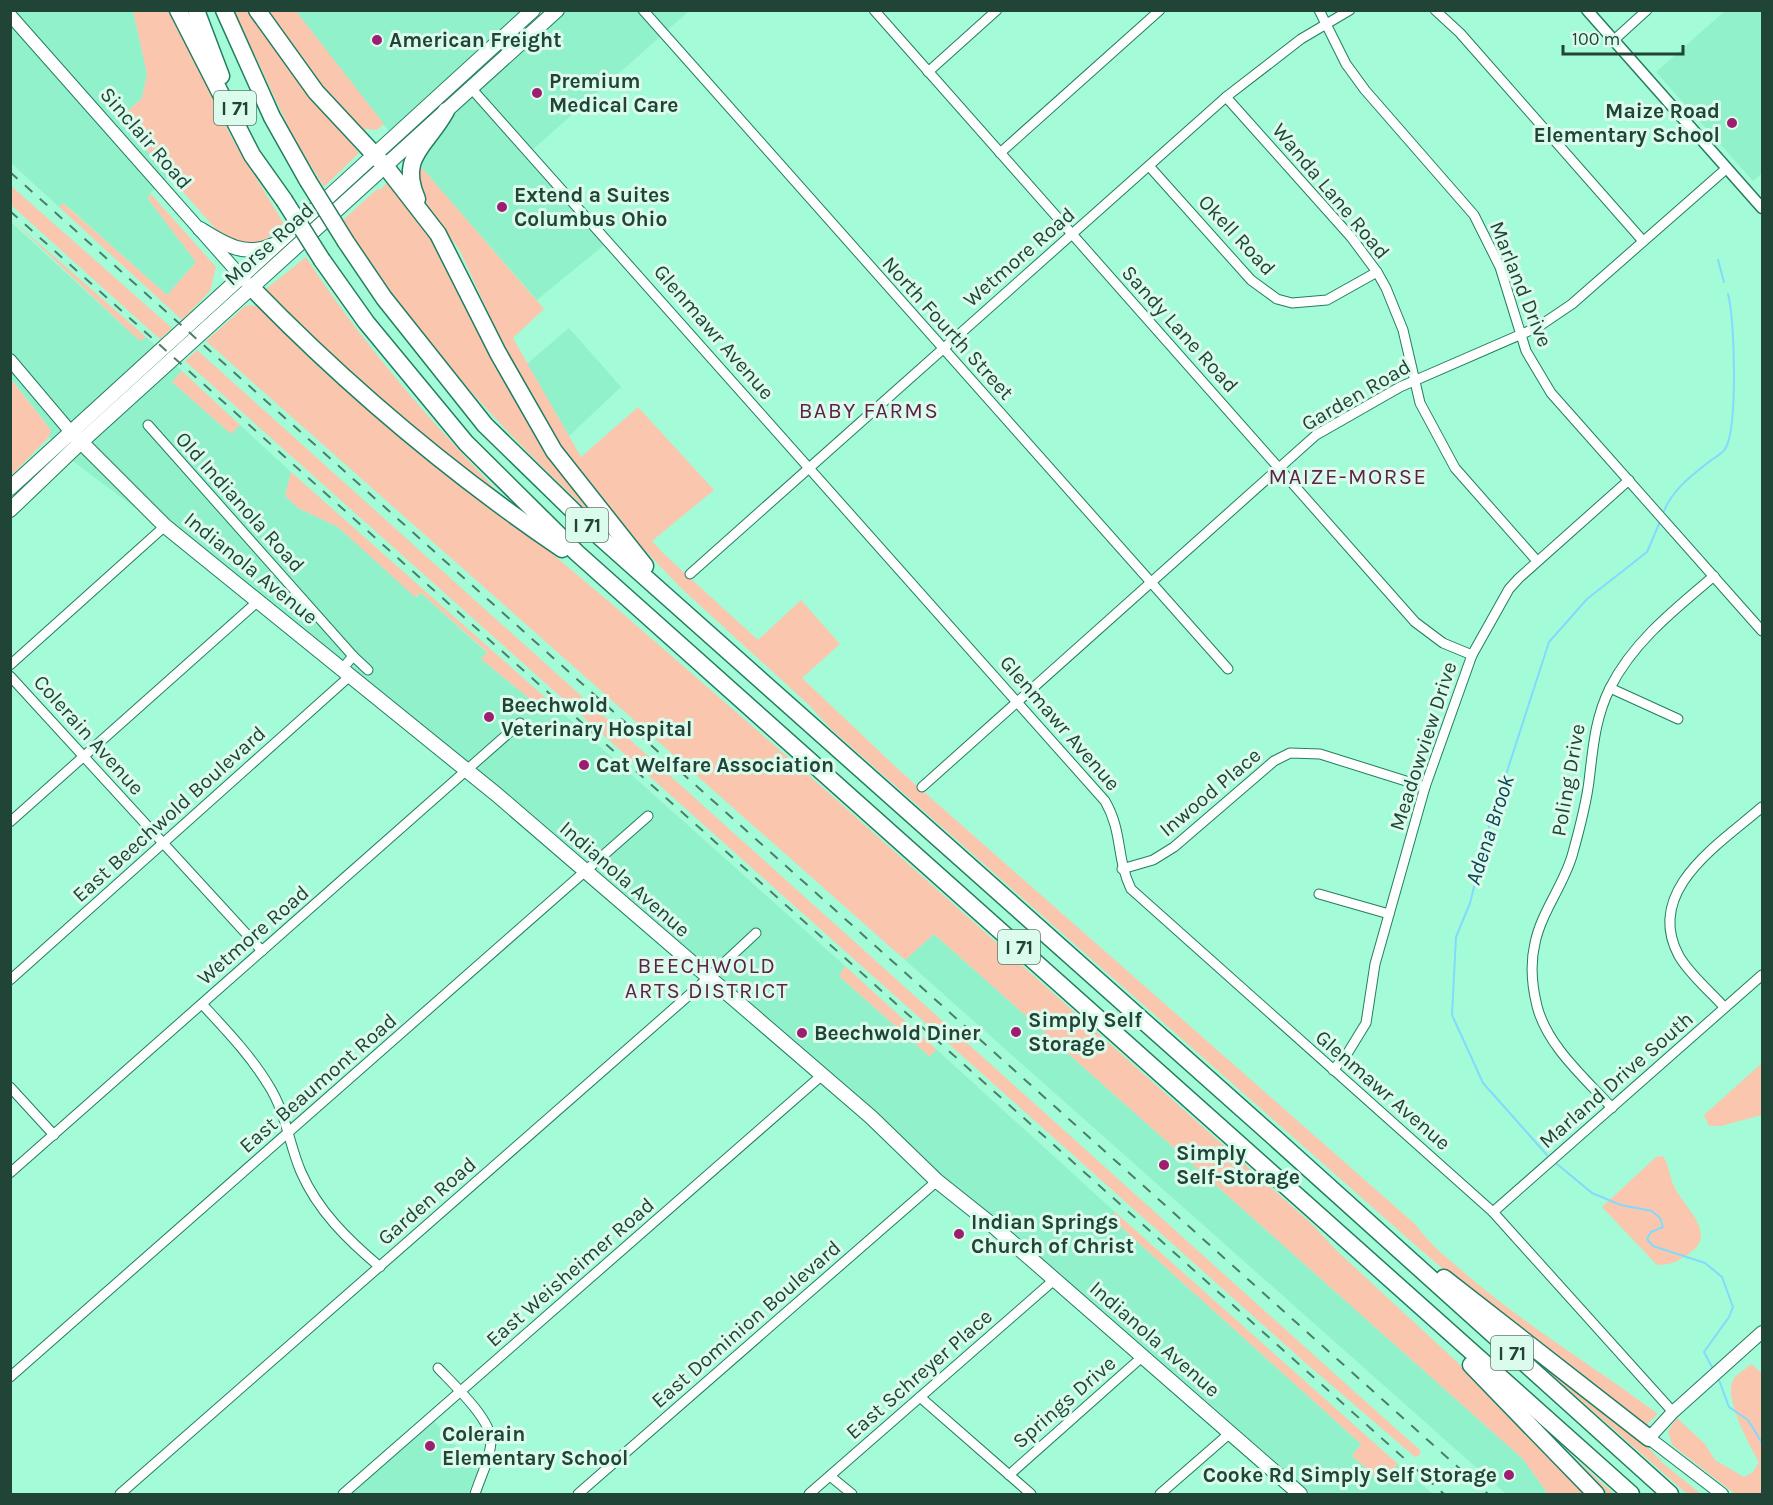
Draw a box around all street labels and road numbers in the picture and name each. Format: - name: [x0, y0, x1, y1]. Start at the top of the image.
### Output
- street label: Sinclair Road: [95, 82, 197, 194]
- road number: I 71: [214, 91, 256, 125]
- street label: Wanda Lane Road: [1267, 118, 1395, 264]
- street label: Okell Road: [1194, 190, 1280, 280]
- street label: Morse Road: [219, 198, 319, 290]
- street label: Wetmore Road: [958, 202, 1080, 312]
- street label: Marland Drive: [1485, 218, 1557, 350]
- street label: North Fourth Street: [877, 251, 1019, 405]
- street label: Glenmawr Avenue: [649, 260, 779, 404]
- street label: Sandy Lane Road: [1117, 261, 1243, 397]
- street label: Garden Road: [1297, 354, 1415, 436]
- street label: Old Indianola Road: [171, 427, 309, 577]
- street label: Indianola Avenue: [180, 507, 322, 629]
- road number: I 71: [566, 508, 608, 542]
- street label: Glenmawr Avenue: [995, 651, 1125, 795]
- street label: Meadowview Drive: [1384, 659, 1462, 833]
- street label: Colerain Avenue: [29, 670, 149, 800]
- street label: East Beechwold Boulevard: [68, 721, 270, 907]
- street label: Poling Drive: [1546, 722, 1590, 838]
- street label: Inwood Place: [1154, 743, 1266, 841]
- street label: Indianola Avenue: [555, 816, 695, 942]
- street label: Wetmore Road: [192, 880, 314, 990]
- road number: I 71: [998, 930, 1040, 964]
- street label: Marland Drive South: [1534, 1007, 1698, 1153]
- street label: East Beaumont Road: [234, 1008, 402, 1158]
- street label: Glenmawr Avenue: [1311, 1025, 1455, 1155]
- street label: Garden Road: [373, 1152, 481, 1250]
- street label: East Weisheimer Road: [481, 1193, 659, 1351]
- street label: East Dominion Boulevard: [647, 1235, 845, 1413]
- street label: Indianola Avenue: [1085, 1276, 1225, 1402]
- street label: East Schreyer Place: [841, 1304, 997, 1444]
- road number: I 71: [1491, 1336, 1533, 1370]
- street label: Springs Drive: [1008, 1351, 1120, 1453]

